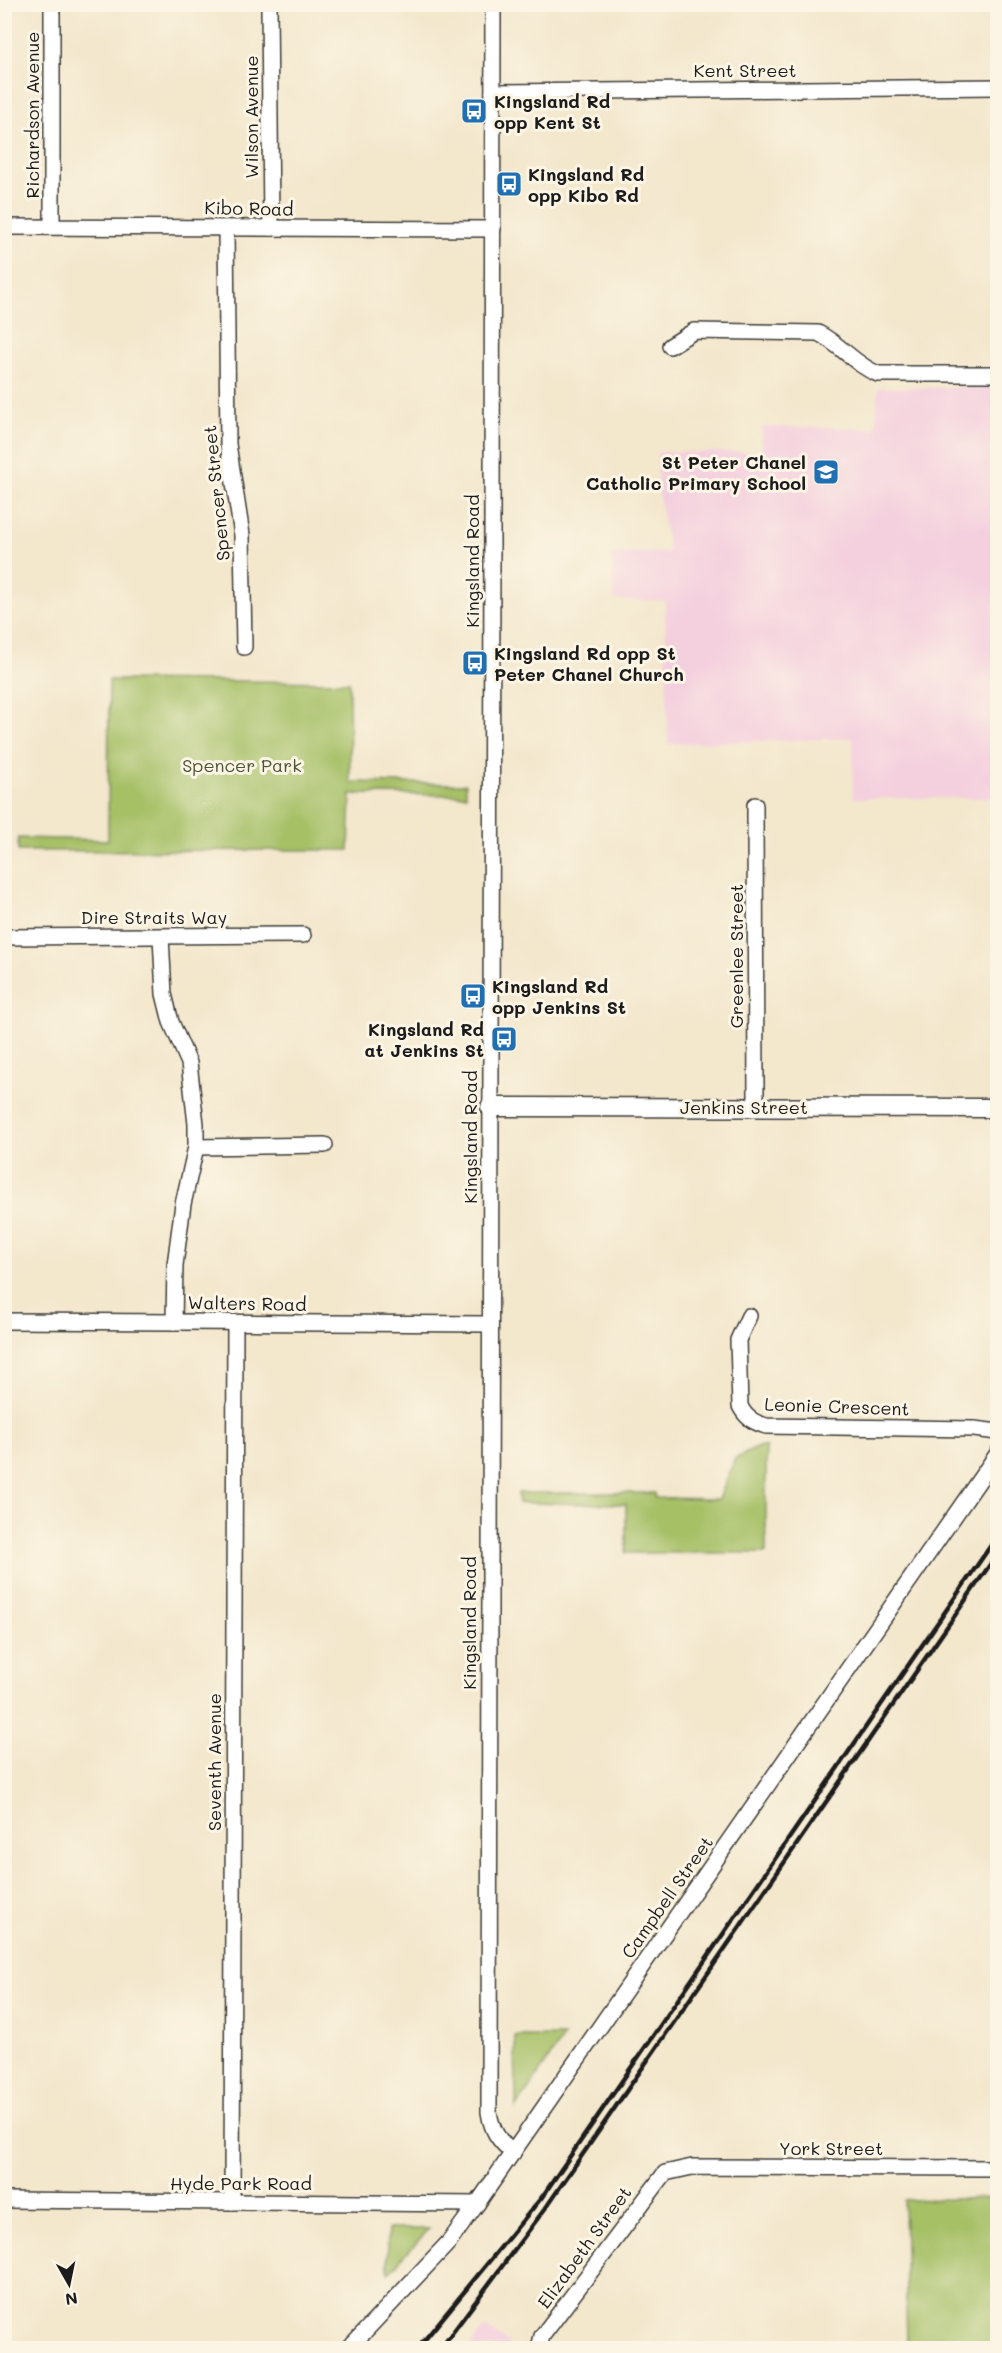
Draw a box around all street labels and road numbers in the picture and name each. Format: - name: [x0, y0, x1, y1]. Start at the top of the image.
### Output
- street label: Richardson Avenue: [20, 32, 44, 198]
- street label: Wilson Avenue: [239, 55, 263, 179]
- street label: Kent Street: [693, 58, 797, 82]
- street label: Kibo Road: [204, 195, 294, 221]
- street label: Spencer Street: [197, 424, 235, 562]
- street label: Kingsland Road: [460, 494, 484, 628]
- street label: Greenlee Street: [724, 884, 748, 1028]
- street label: Dire Straits Way: [81, 905, 227, 929]
- street label: Kingsland Road: [458, 1070, 482, 1204]
- street label: Jenkins Street: [680, 1095, 808, 1119]
- street label: Walters Road: [187, 1290, 307, 1316]
- street label: Leonie Crescent: [764, 1391, 910, 1421]
- street label: Kingsland Road: [457, 1556, 481, 1690]
- street label: Seventh Avenue: [202, 1693, 226, 1831]
- street label: Campbell Street: [616, 1831, 718, 1963]
- street label: York Street: [779, 2136, 883, 2160]
- street label: Hyde Park Road: [170, 2171, 312, 2195]
- street label: Elizabeth Street: [532, 2181, 636, 2313]

